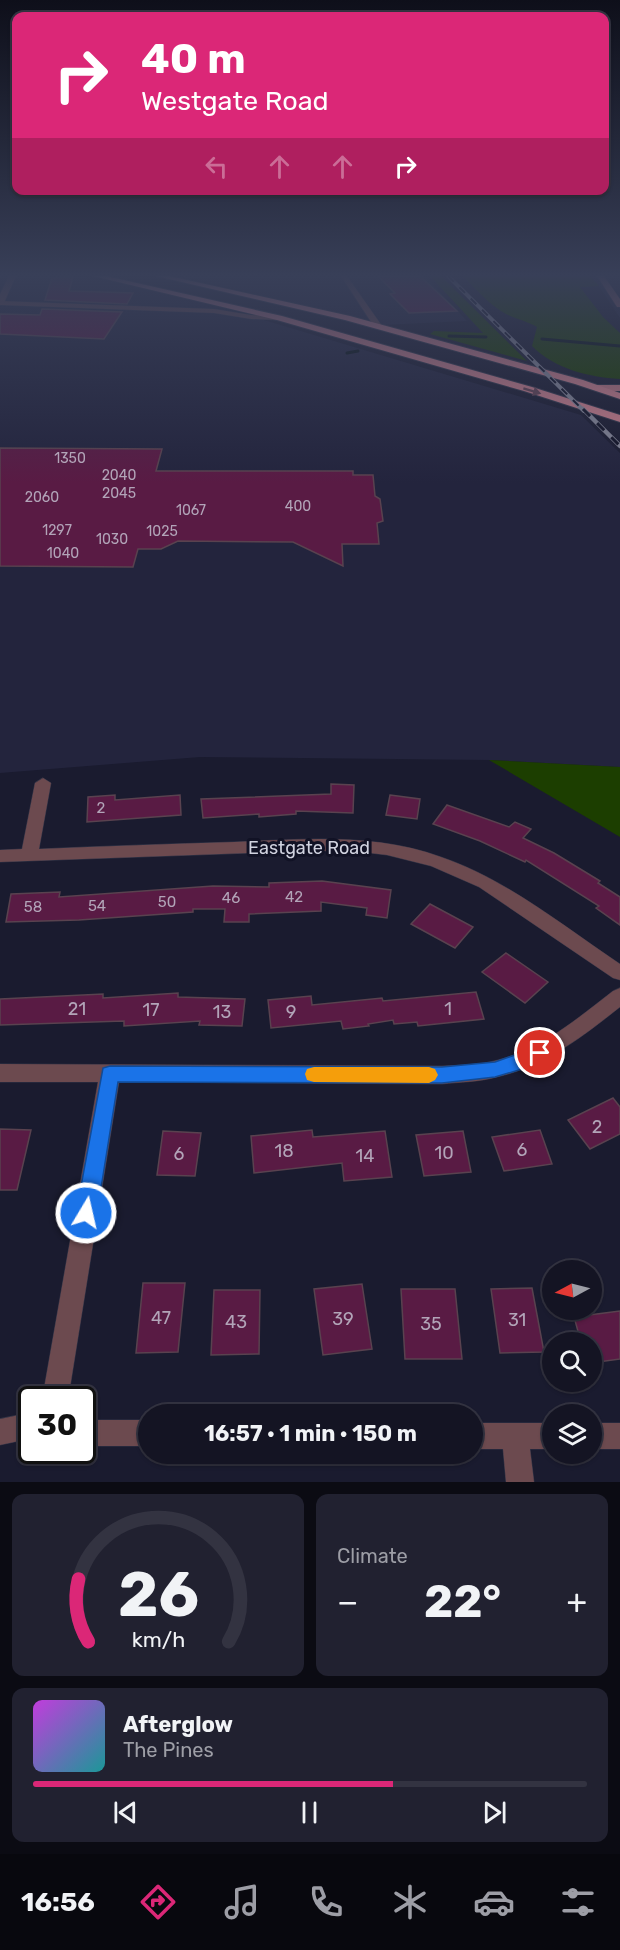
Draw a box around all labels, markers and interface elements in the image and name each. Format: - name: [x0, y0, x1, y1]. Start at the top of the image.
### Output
- text: 40 m: [141, 34, 246, 84]
- icon: right: [42, 36, 120, 114]
- text: Westgate Road: [141, 85, 329, 117]
- icon: left: [200, 150, 233, 183]
- icon: ahead: [263, 150, 296, 183]
- icon: ahead: [326, 150, 359, 183]
- icon: right: [389, 150, 422, 183]
- one-way arrow: [523, 387, 541, 396]
- house number: 1350: [54, 450, 86, 467]
- house number: 2040: [102, 467, 136, 484]
- house number: 2045: [102, 485, 136, 502]
- house number: 2060: [25, 489, 59, 506]
- house number: 400: [285, 498, 311, 515]
- house number: 1067: [176, 502, 206, 519]
- house number: 1297: [42, 522, 72, 539]
- house number: 1025: [146, 523, 178, 540]
- house number: 1030: [96, 531, 128, 548]
- house number: 1040: [47, 545, 79, 562]
- house number: 2: [97, 799, 106, 817]
- street label: Eastgate Road: [248, 837, 370, 859]
- house number: 42: [285, 888, 303, 906]
- house number: 46: [222, 889, 240, 907]
- house number: 50: [158, 893, 176, 911]
- house number: 54: [88, 897, 106, 915]
- house number: 58: [24, 898, 42, 916]
- house number: 21: [68, 998, 86, 1020]
- house number: 1: [444, 998, 452, 1020]
- house number: 17: [143, 999, 159, 1021]
- house number: 13: [213, 1001, 231, 1023]
- house number: 9: [286, 1001, 296, 1023]
- pin: [514, 1027, 565, 1078]
- icon: arrive: [523, 1036, 556, 1069]
- house number: 2: [592, 1116, 602, 1138]
- house number: 6: [517, 1139, 528, 1161]
- house number: 18: [274, 1140, 294, 1162]
- house number: 10: [434, 1142, 454, 1164]
- house number: 6: [174, 1143, 185, 1165]
- house number: 14: [356, 1145, 374, 1167]
- position arrow: [54, 1181, 118, 1245]
- north arrow: [542, 1260, 602, 1320]
- map controls: [542, 1260, 602, 1464]
- house number: 47: [151, 1307, 171, 1329]
- house number: 39: [332, 1308, 354, 1330]
- house number: 31: [508, 1309, 526, 1331]
- house number: 43: [225, 1311, 247, 1333]
- house number: 35: [420, 1313, 442, 1335]
- button: search: [542, 1332, 602, 1392]
- speed limit sign: 30: [18, 1386, 96, 1464]
- button: layers: [542, 1404, 602, 1464]
- text: 16:57 · 1 min · 150 m: [204, 1420, 417, 1447]
- text: Climate: [337, 1544, 408, 1568]
- text: 26: [117, 1558, 199, 1632]
- text: 22°: [424, 1575, 501, 1628]
- text: −: [337, 1582, 358, 1621]
- text: +: [566, 1582, 587, 1621]
- text: km/h: [131, 1627, 185, 1652]
- text: Afterglow: [123, 1711, 233, 1738]
- text: The Pines: [123, 1738, 214, 1762]
- icon: previous: [109, 1796, 142, 1829]
- icon: pause: [293, 1796, 326, 1829]
- icon: next: [478, 1796, 511, 1829]
- icon: directions: [137, 1881, 179, 1923]
- icon: music: [221, 1881, 263, 1923]
- icon: phone: [305, 1881, 347, 1923]
- icon: climate: [389, 1881, 431, 1923]
- icon: car: [473, 1881, 515, 1923]
- icon: filters: [557, 1881, 599, 1923]
- text: 16:56: [21, 1886, 95, 1918]

